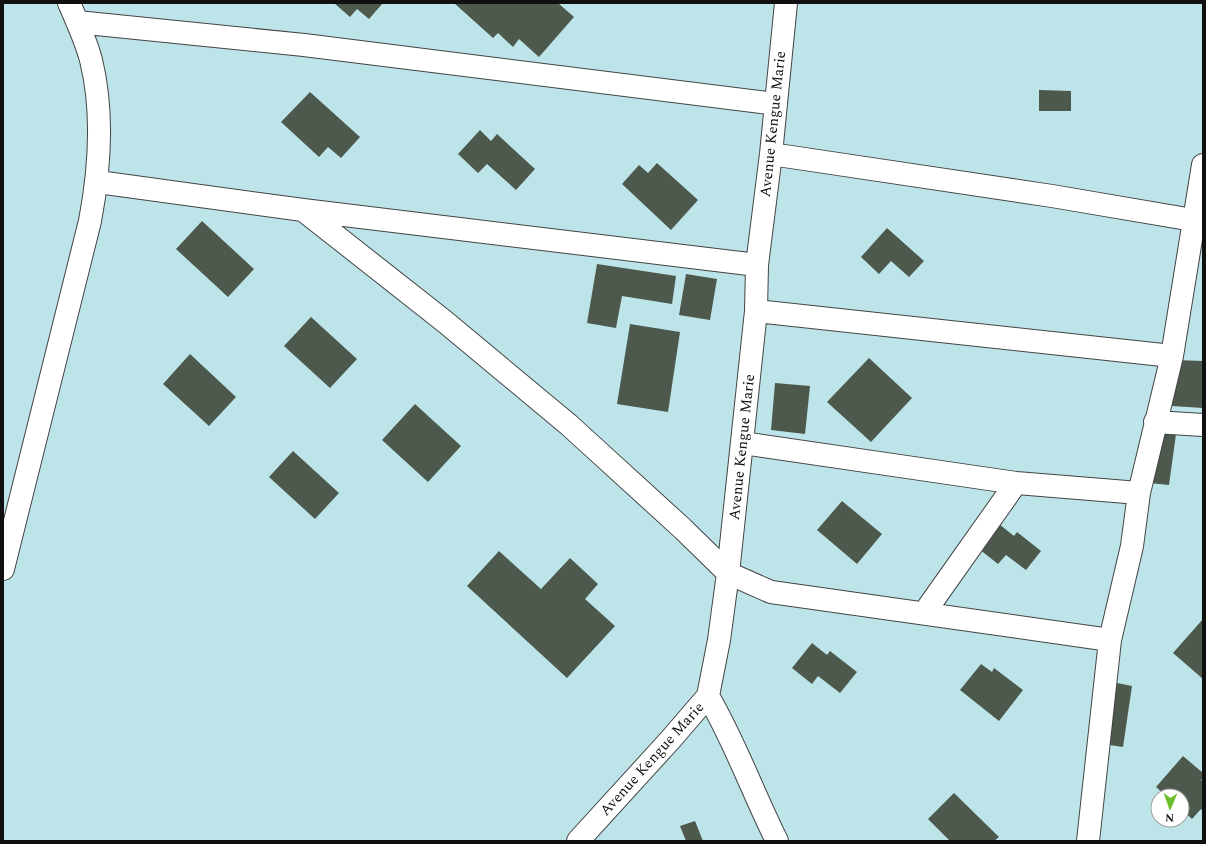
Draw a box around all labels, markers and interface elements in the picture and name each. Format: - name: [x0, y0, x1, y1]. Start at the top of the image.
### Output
- street label: Avenue Kengue Marie: [754, 50, 792, 198]
- street label: Avenue Kengue Marie: [723, 373, 761, 521]
- street label: Avenue Kengue Marie: [594, 697, 710, 821]
- north arrow: [1150, 788, 1190, 828]
- text: N: [1165, 809, 1174, 826]

